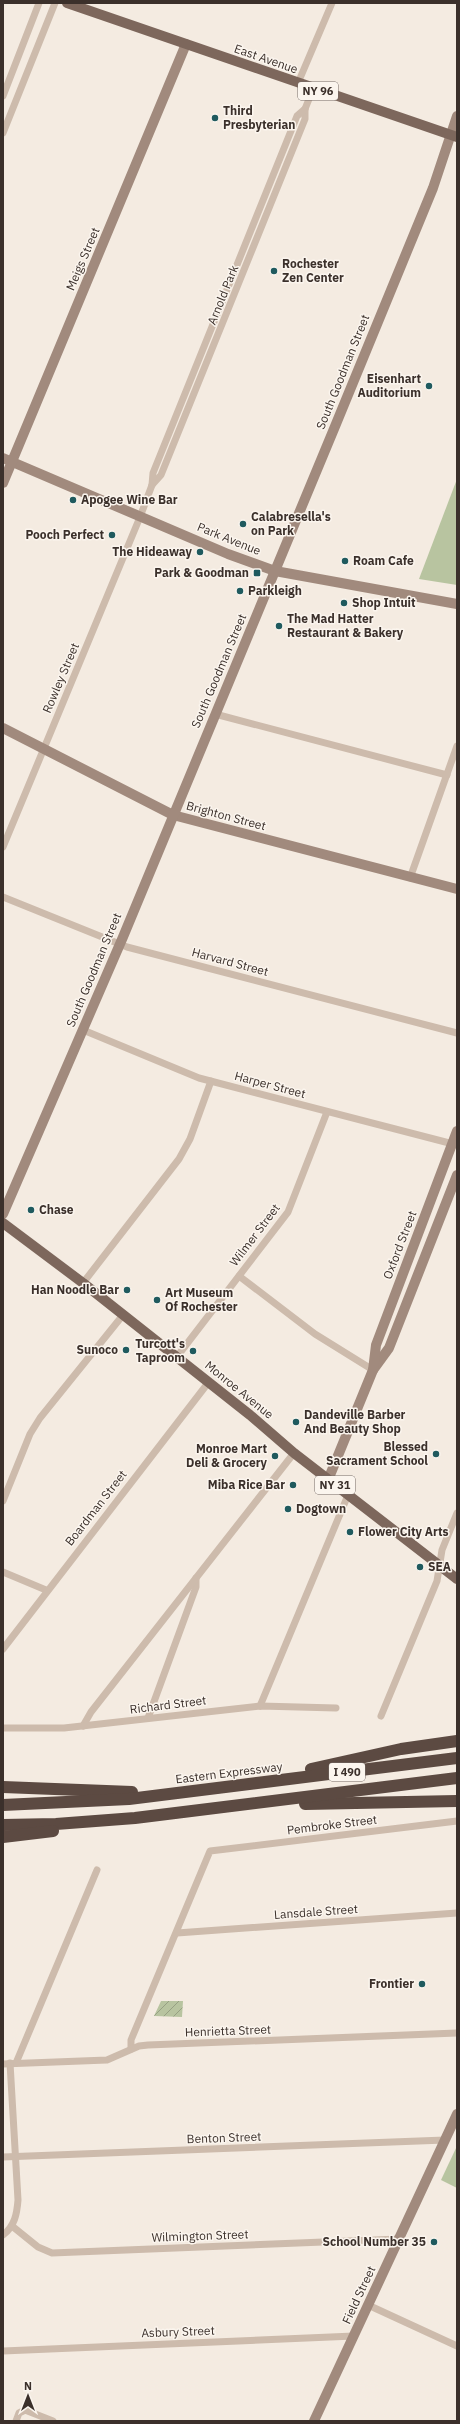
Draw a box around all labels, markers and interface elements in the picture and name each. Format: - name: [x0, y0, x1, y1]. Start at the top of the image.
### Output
- street label: East Avenue: [232, 41, 300, 77]
- road number: NY 96: [298, 82, 338, 100]
- place label: Third Presbyterian: [223, 103, 295, 132]
- marker: Third Presbyterian: [210, 113, 220, 123]
- street label: Meigs Street: [62, 225, 103, 293]
- place label: Rochester Zen Center: [282, 256, 344, 285]
- street label: Arnold Park: [204, 262, 242, 327]
- marker: Rochester Zen Center: [269, 266, 279, 276]
- street label: South Goodman Street: [313, 312, 372, 431]
- place label: Eisenhart Auditorium: [357, 371, 421, 400]
- marker: Eisenhart Auditorium: [424, 381, 434, 391]
- place label: Apogee Wine Bar: [81, 492, 178, 507]
- marker: Apogee Wine Bar: [68, 495, 78, 505]
- place label: Calabresella's on Park: [251, 509, 331, 538]
- street label: Park Avenue: [195, 519, 264, 558]
- marker: Calabresella's on Park: [238, 519, 248, 529]
- place label: Pooch Perfect: [25, 527, 104, 542]
- marker: Pooch Perfect: [107, 530, 117, 540]
- place label: The Hideaway: [112, 544, 193, 559]
- marker: The Hideaway: [195, 547, 205, 557]
- place label: Roam Cafe: [353, 553, 414, 568]
- marker: Roam Cafe: [340, 556, 350, 566]
- place label: Park & Goodman: [154, 565, 249, 580]
- marker: Park & Goodman: [252, 568, 262, 578]
- place label: Parkleigh: [248, 583, 302, 598]
- marker: Parkleigh: [235, 586, 245, 596]
- place label: Shop Intuit: [352, 595, 416, 610]
- marker: Shop Intuit: [339, 598, 349, 608]
- street label: South Goodman Street: [188, 611, 249, 730]
- place label: The Mad Hatter Restaurant & Bakery: [287, 611, 404, 640]
- marker: The Mad Hatter Restaurant & Bakery: [274, 621, 284, 631]
- street label: Rowley Street: [39, 640, 82, 715]
- street label: Brighton Street: [185, 798, 268, 833]
- street label: South Goodman Street: [63, 910, 124, 1029]
- street label: Harvard Street: [190, 944, 270, 979]
- street label: Harper Street: [233, 1068, 307, 1101]
- street label: Wilmer Street: [226, 1201, 283, 1269]
- place label: Chase: [39, 1202, 74, 1217]
- marker: Chase: [26, 1205, 36, 1215]
- street label: Oxford Street: [380, 1208, 419, 1281]
- place label: Han Noodle Bar: [31, 1282, 119, 1297]
- marker: Han Noodle Bar: [122, 1285, 132, 1295]
- place label: Art Museum Of Rochester: [165, 1285, 238, 1314]
- marker: Art Museum Of Rochester: [152, 1295, 162, 1305]
- place label: Turcott's Taproom: [135, 1336, 185, 1365]
- place label: Sunoco: [77, 1342, 118, 1357]
- marker: Sunoco: [121, 1345, 131, 1355]
- marker: Turcott's Taproom: [188, 1346, 198, 1356]
- street label: Monroe Avenue: [202, 1357, 277, 1422]
- place label: Dandeville Barber And Beauty Shop: [304, 1407, 406, 1436]
- marker: Dandeville Barber And Beauty Shop: [291, 1417, 301, 1427]
- place label: Blessed Sacrament School: [326, 1439, 428, 1468]
- place label: Monroe Mart Deli & Grocery: [186, 1441, 268, 1470]
- marker: Blessed Sacrament School: [431, 1449, 441, 1459]
- marker: Monroe Mart Deli & Grocery: [270, 1451, 280, 1461]
- street label: Boardman Street: [61, 1467, 130, 1548]
- road number: NY 31: [315, 1476, 355, 1494]
- place label: Miba Rice Bar: [208, 1477, 285, 1492]
- marker: Miba Rice Bar: [288, 1480, 298, 1490]
- place label: Dogtown: [296, 1501, 346, 1516]
- marker: Dogtown: [283, 1504, 293, 1514]
- place label: Flower City Arts: [358, 1524, 449, 1539]
- marker: Flower City Arts: [345, 1527, 355, 1537]
- place label: SEA: [428, 1559, 451, 1574]
- marker: SEA: [415, 1562, 425, 1572]
- street label: Richard Street: [129, 1692, 207, 1717]
- street label: Eastern Expressway: [174, 1758, 283, 1787]
- road number: I 490: [329, 1763, 365, 1781]
- street label: Pembroke Street: [286, 1812, 378, 1837]
- street label: Lansdale Street: [274, 1901, 358, 1922]
- place label: Frontier: [369, 1976, 414, 1991]
- marker: Frontier: [417, 1979, 427, 1989]
- street label: Henrietta Street: [185, 2021, 271, 2040]
- street label: Benton Street: [186, 2129, 262, 2146]
- street label: Wilmington Street: [151, 2226, 249, 2245]
- place label: School Number 35: [322, 2234, 426, 2249]
- marker: School Number 35: [429, 2237, 439, 2247]
- street label: Field Street: [339, 2263, 379, 2326]
- street label: Asbury Street: [141, 2323, 215, 2340]
- north arrow: [8, 2376, 48, 2416]
- text: N: [24, 2379, 32, 2393]

